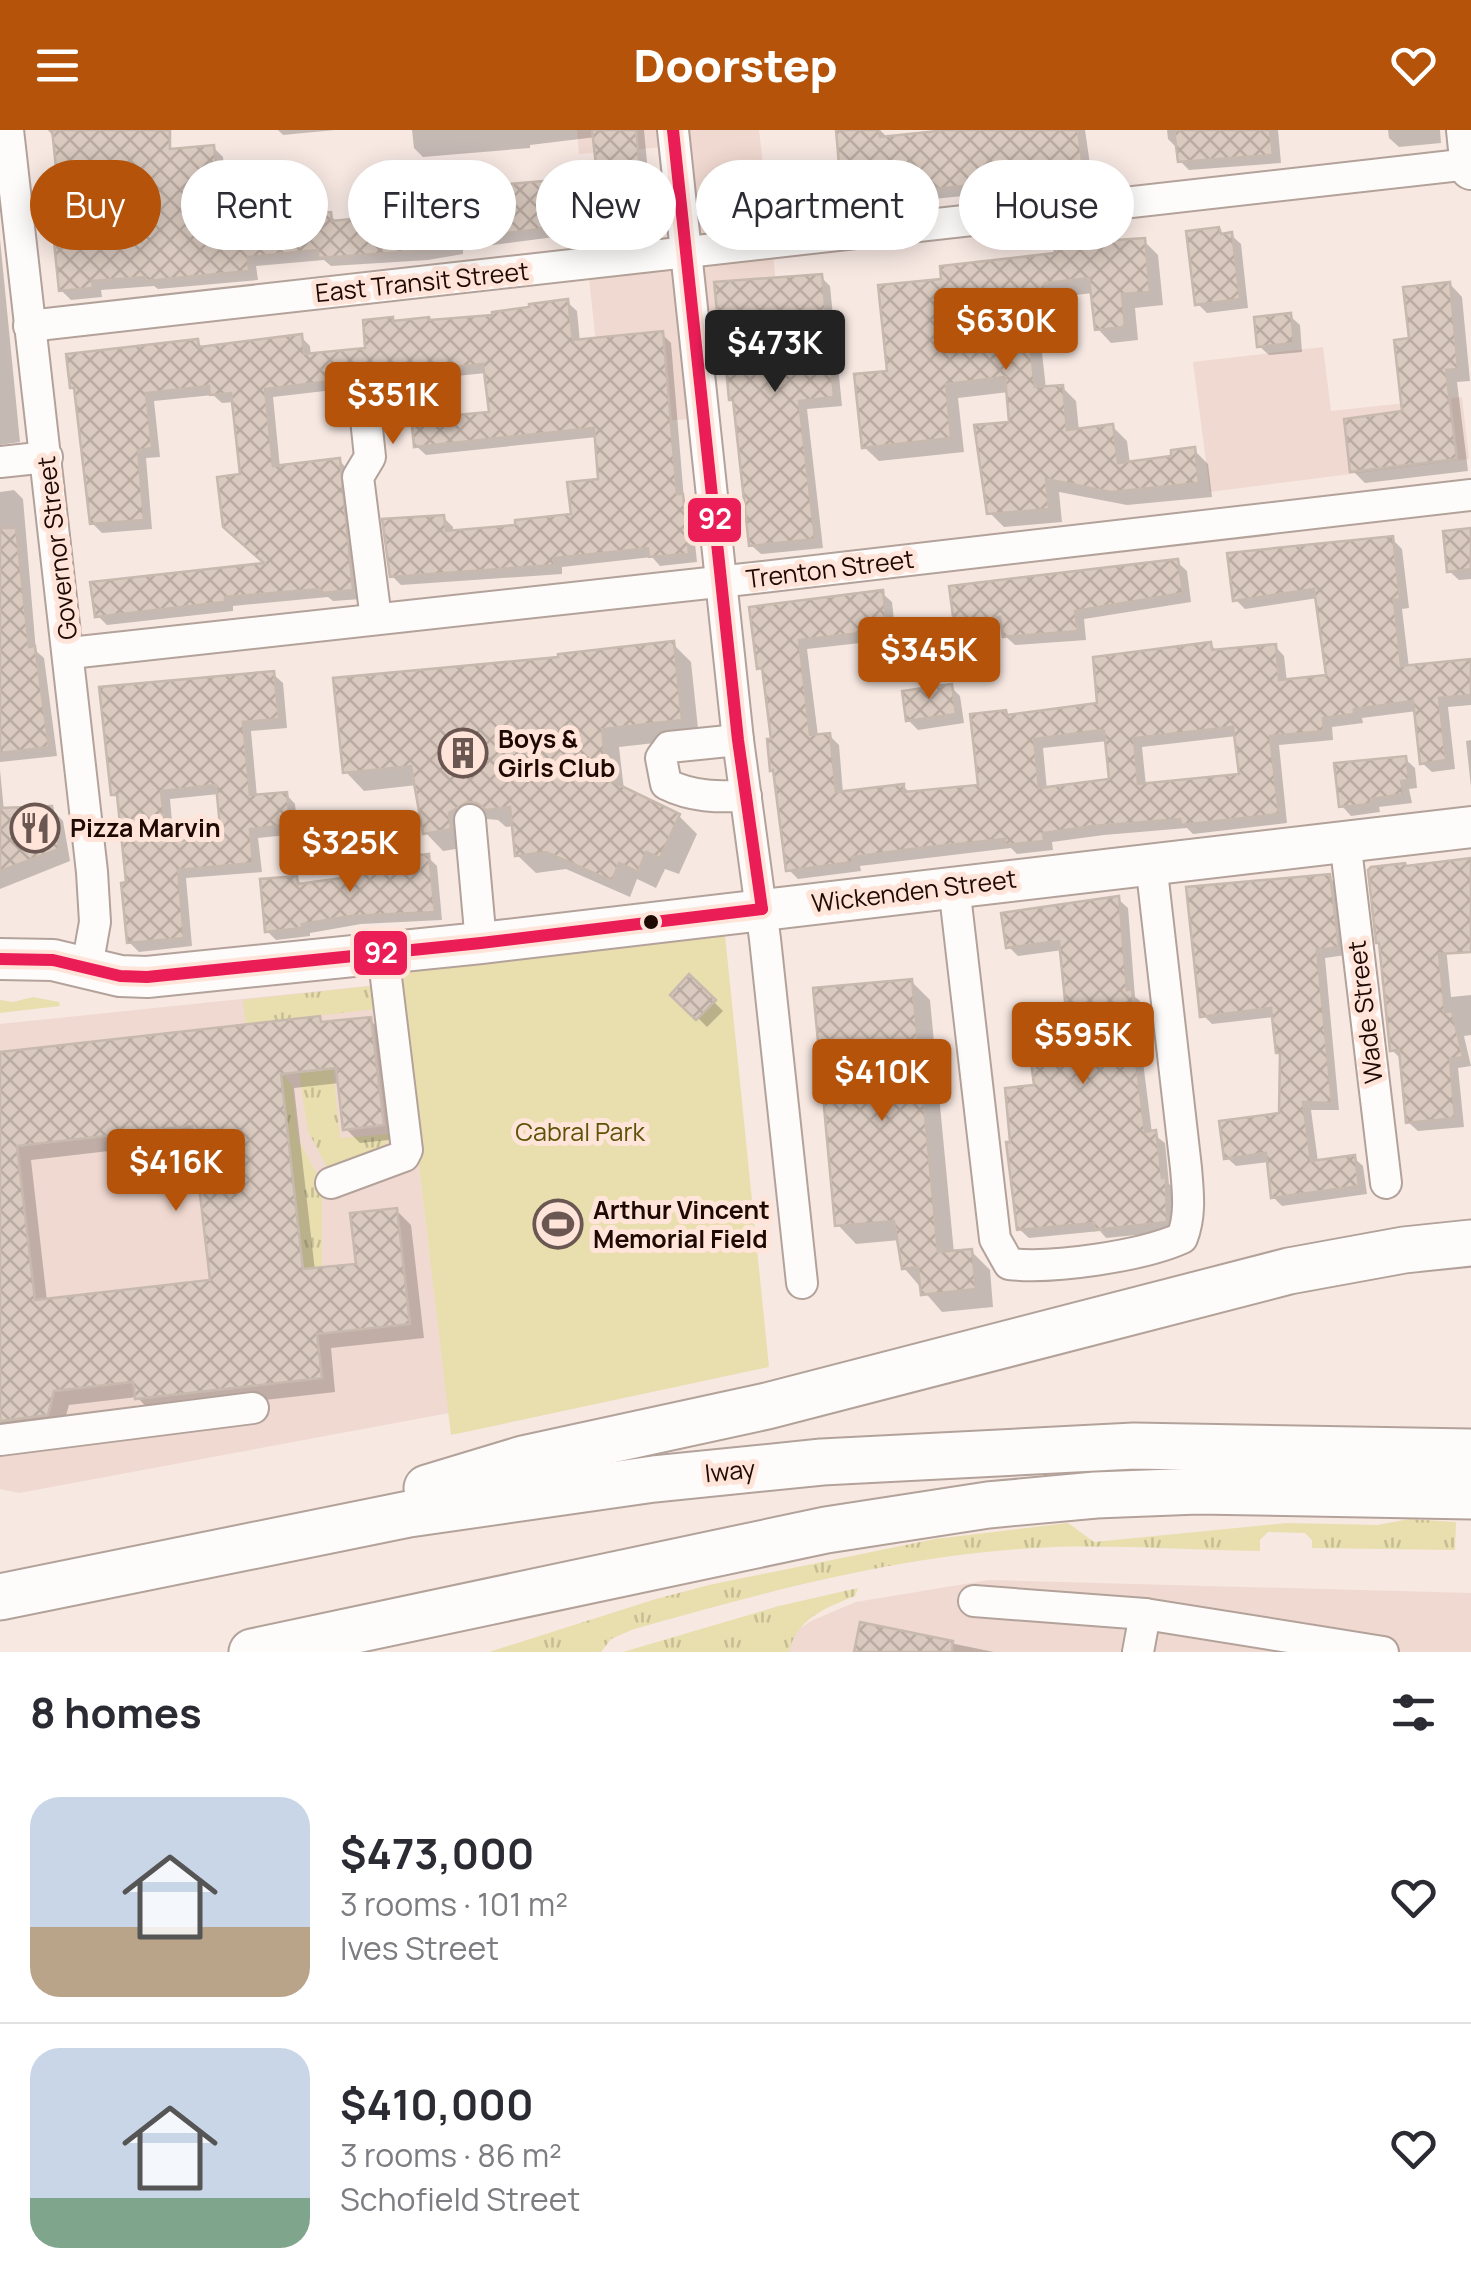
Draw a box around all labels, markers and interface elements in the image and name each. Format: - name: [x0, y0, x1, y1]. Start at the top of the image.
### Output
- text: Doorstep: [633, 34, 838, 96]
- icon: menu: [30, 38, 85, 93]
- icon: heart: [1386, 38, 1441, 93]
- chip: Buy: [30, 160, 161, 250]
- chip: Rent: [181, 160, 328, 250]
- chip: Filters: [348, 160, 516, 250]
- chip: New: [536, 160, 676, 250]
- chip: Apartment: [696, 160, 939, 250]
- chip: House: [959, 160, 1134, 250]
- street label: East Transit Street: [313, 253, 530, 310]
- pin: $630K: [936, 288, 1076, 373]
- text: $630K: [956, 298, 1056, 342]
- pin: $473K: [705, 310, 845, 395]
- text: $473K: [727, 320, 823, 364]
- pin: $351K: [323, 362, 463, 447]
- text: $351K: [347, 372, 439, 416]
- street label: Governor Street: [28, 454, 85, 642]
- line badge: 92: [686, 496, 743, 544]
- text: 92: [698, 499, 732, 537]
- street label: Trenton Street: [744, 541, 916, 596]
- pin: $345K: [859, 617, 999, 702]
- text: $345K: [880, 627, 978, 671]
- place label: Boys & Girls Club: [498, 721, 615, 785]
- building icon: Boys & Girls Club: [437, 727, 489, 779]
- restaurant icon: Pizza Marvin: [9, 802, 61, 854]
- place label: Pizza Marvin: [70, 810, 221, 845]
- pin: $325K: [280, 810, 420, 895]
- text: $325K: [301, 820, 399, 864]
- street label: Wickenden Street: [810, 861, 1018, 920]
- unlabelled marker: [641, 912, 661, 932]
- line badge: 92: [352, 929, 409, 977]
- text: 92: [364, 933, 398, 971]
- street label: Wade Street: [1338, 938, 1391, 1086]
- pin: $595K: [1013, 1002, 1153, 1087]
- text: $595K: [1034, 1012, 1132, 1056]
- pin: $410K: [812, 1039, 952, 1124]
- text: $410K: [834, 1049, 930, 1093]
- park label: Cabral Park: [515, 1114, 645, 1149]
- pin: $416K: [106, 1129, 246, 1214]
- text: $416K: [129, 1139, 223, 1183]
- place label: Arthur Vincent Memorial Field: [593, 1192, 770, 1256]
- sports icon: Arthur Vincent Memorial Field: [532, 1198, 584, 1250]
- street label: Iway: [703, 1450, 757, 1491]
- text: 8 homes: [30, 1683, 202, 1741]
- icon: filters: [1386, 1685, 1441, 1740]
- text: $473,000: [340, 1824, 534, 1882]
- icon: home: [110, 1837, 230, 1957]
- icon: heart: [1386, 1870, 1441, 1925]
- text: 3 rooms · 101 m²: [340, 1882, 568, 1926]
- text: Ives Street: [340, 1926, 499, 1970]
- text: $410,000: [340, 2075, 534, 2133]
- icon: home: [110, 2088, 230, 2208]
- icon: heart: [1386, 2121, 1441, 2176]
- text: 3 rooms · 86 m²: [340, 2133, 562, 2177]
- text: Schofield Street: [340, 2177, 580, 2221]

